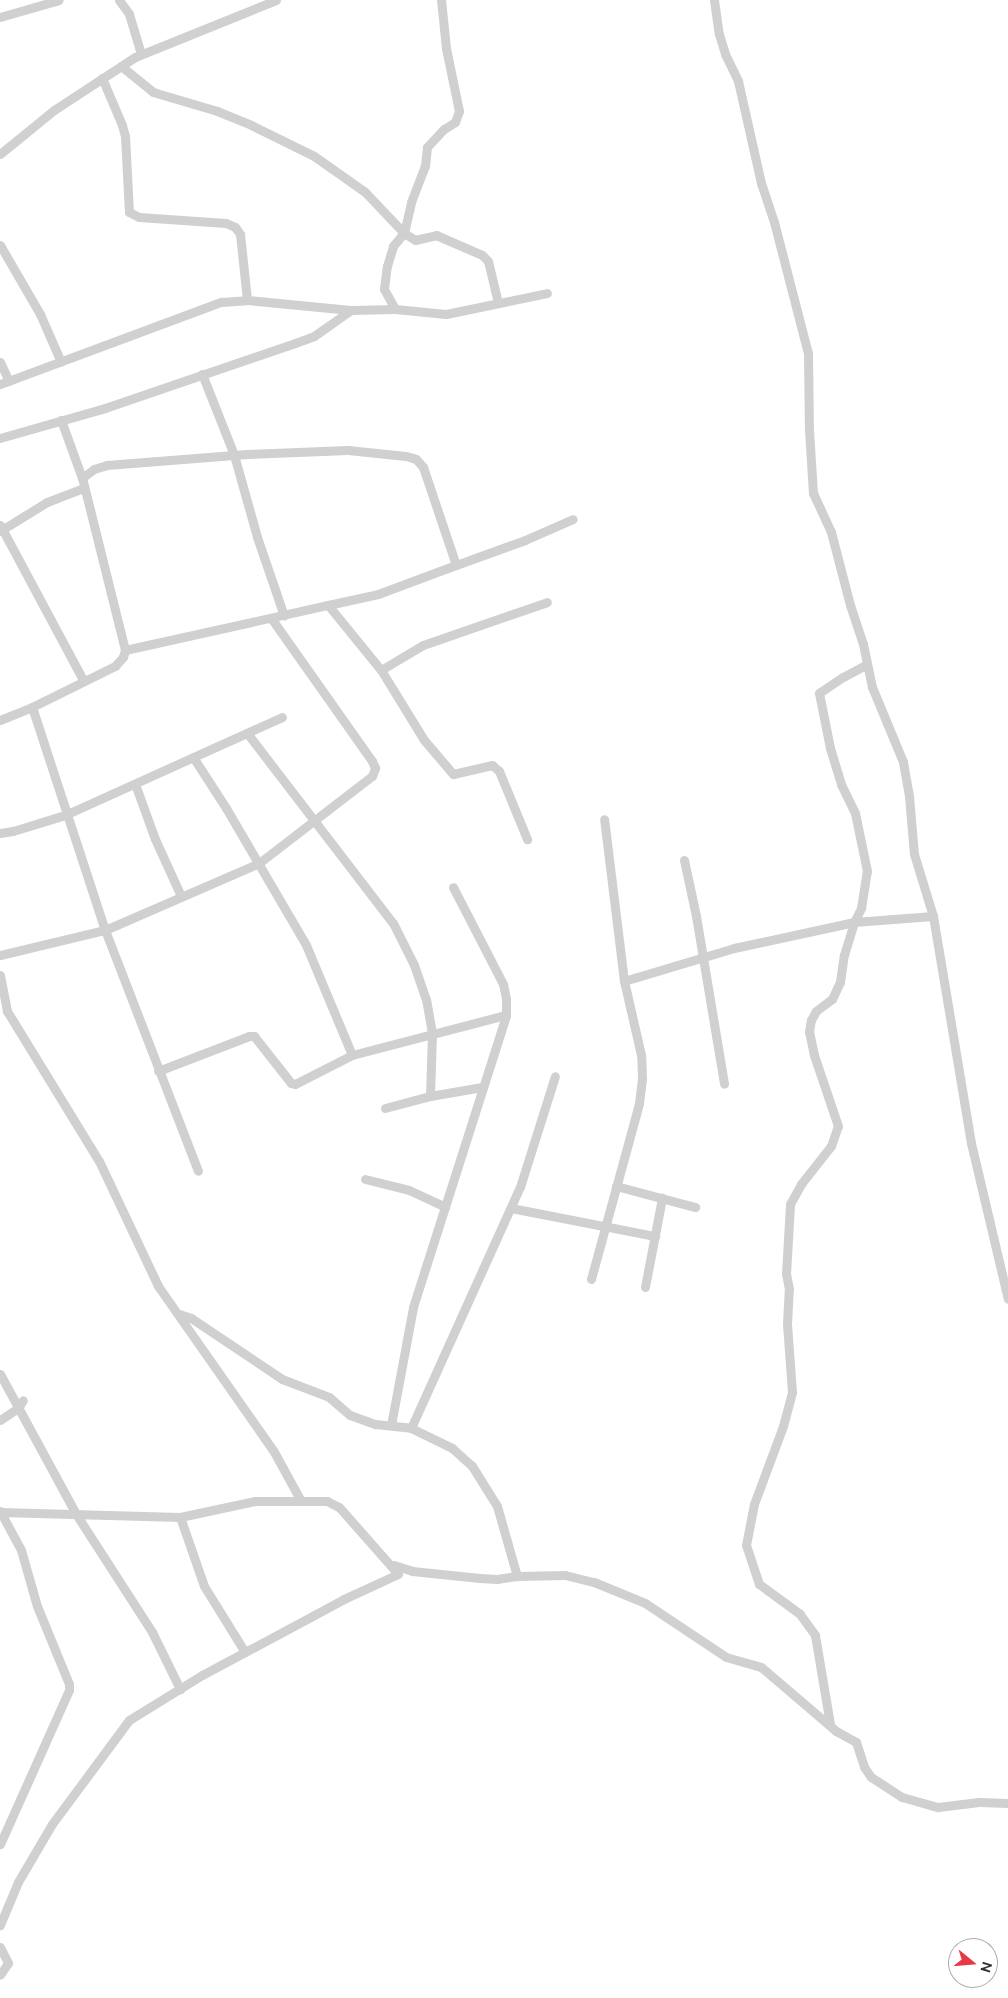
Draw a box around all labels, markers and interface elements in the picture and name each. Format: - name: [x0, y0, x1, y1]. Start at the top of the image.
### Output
- north arrow: [948, 1938, 998, 1988]
- text: N: [977, 1960, 996, 1974]

